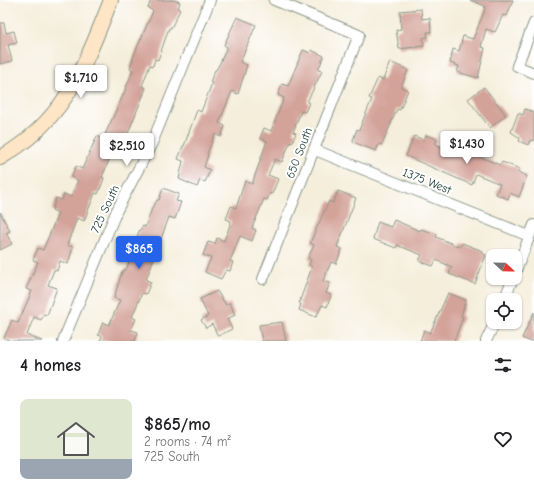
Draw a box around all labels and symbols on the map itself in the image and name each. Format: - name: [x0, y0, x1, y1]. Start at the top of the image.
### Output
- pin: $1,710: [48, 65, 114, 99]
- street label: 650 South: [283, 126, 315, 180]
- pin: $1,430: [434, 131, 500, 165]
- pin: $2,510: [94, 133, 160, 167]
- street label: 1375 West: [401, 165, 454, 197]
- street label: 725 South: [88, 183, 122, 235]
- pin: $865: [115, 236, 163, 270]
- north arrow: [486, 249, 522, 285]

